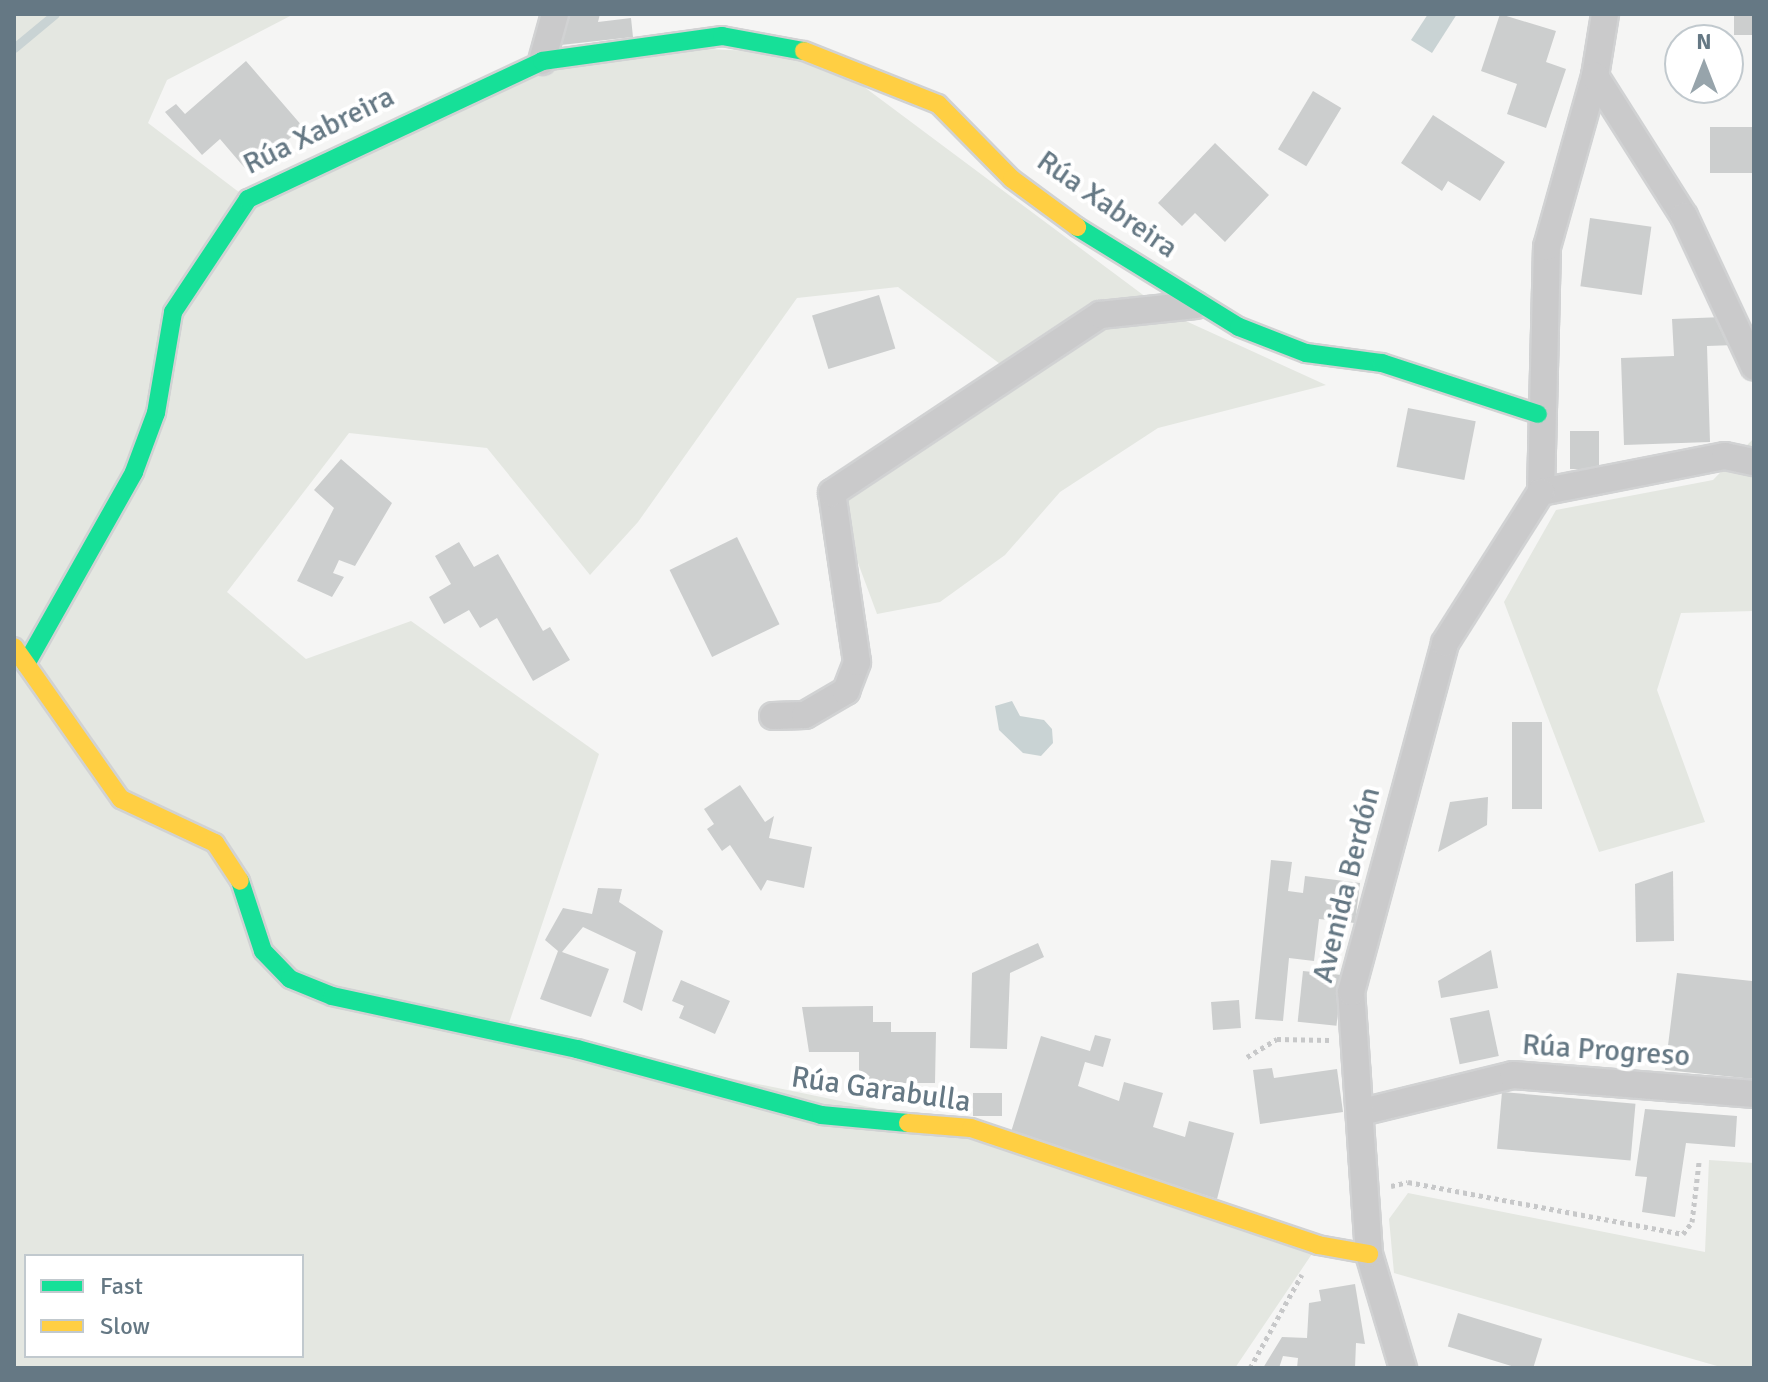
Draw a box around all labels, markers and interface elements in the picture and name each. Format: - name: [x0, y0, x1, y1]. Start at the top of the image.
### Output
- north arrow: [1664, 24, 1744, 104]
- text: N: [1696, 28, 1712, 55]
- street label: Rúa Xabreira: [238, 79, 400, 183]
- street label: Rúa Xabreira: [1030, 143, 1184, 267]
- street label: Avenida Berdón: [1305, 784, 1389, 986]
- street label: Rúa Progreso: [1521, 1027, 1691, 1075]
- street label: Rúa Garabulla: [789, 1060, 973, 1120]
- legend: [24, 1254, 304, 1358]
- text: Fast: [100, 1271, 143, 1301]
- text: Slow: [100, 1311, 150, 1341]

